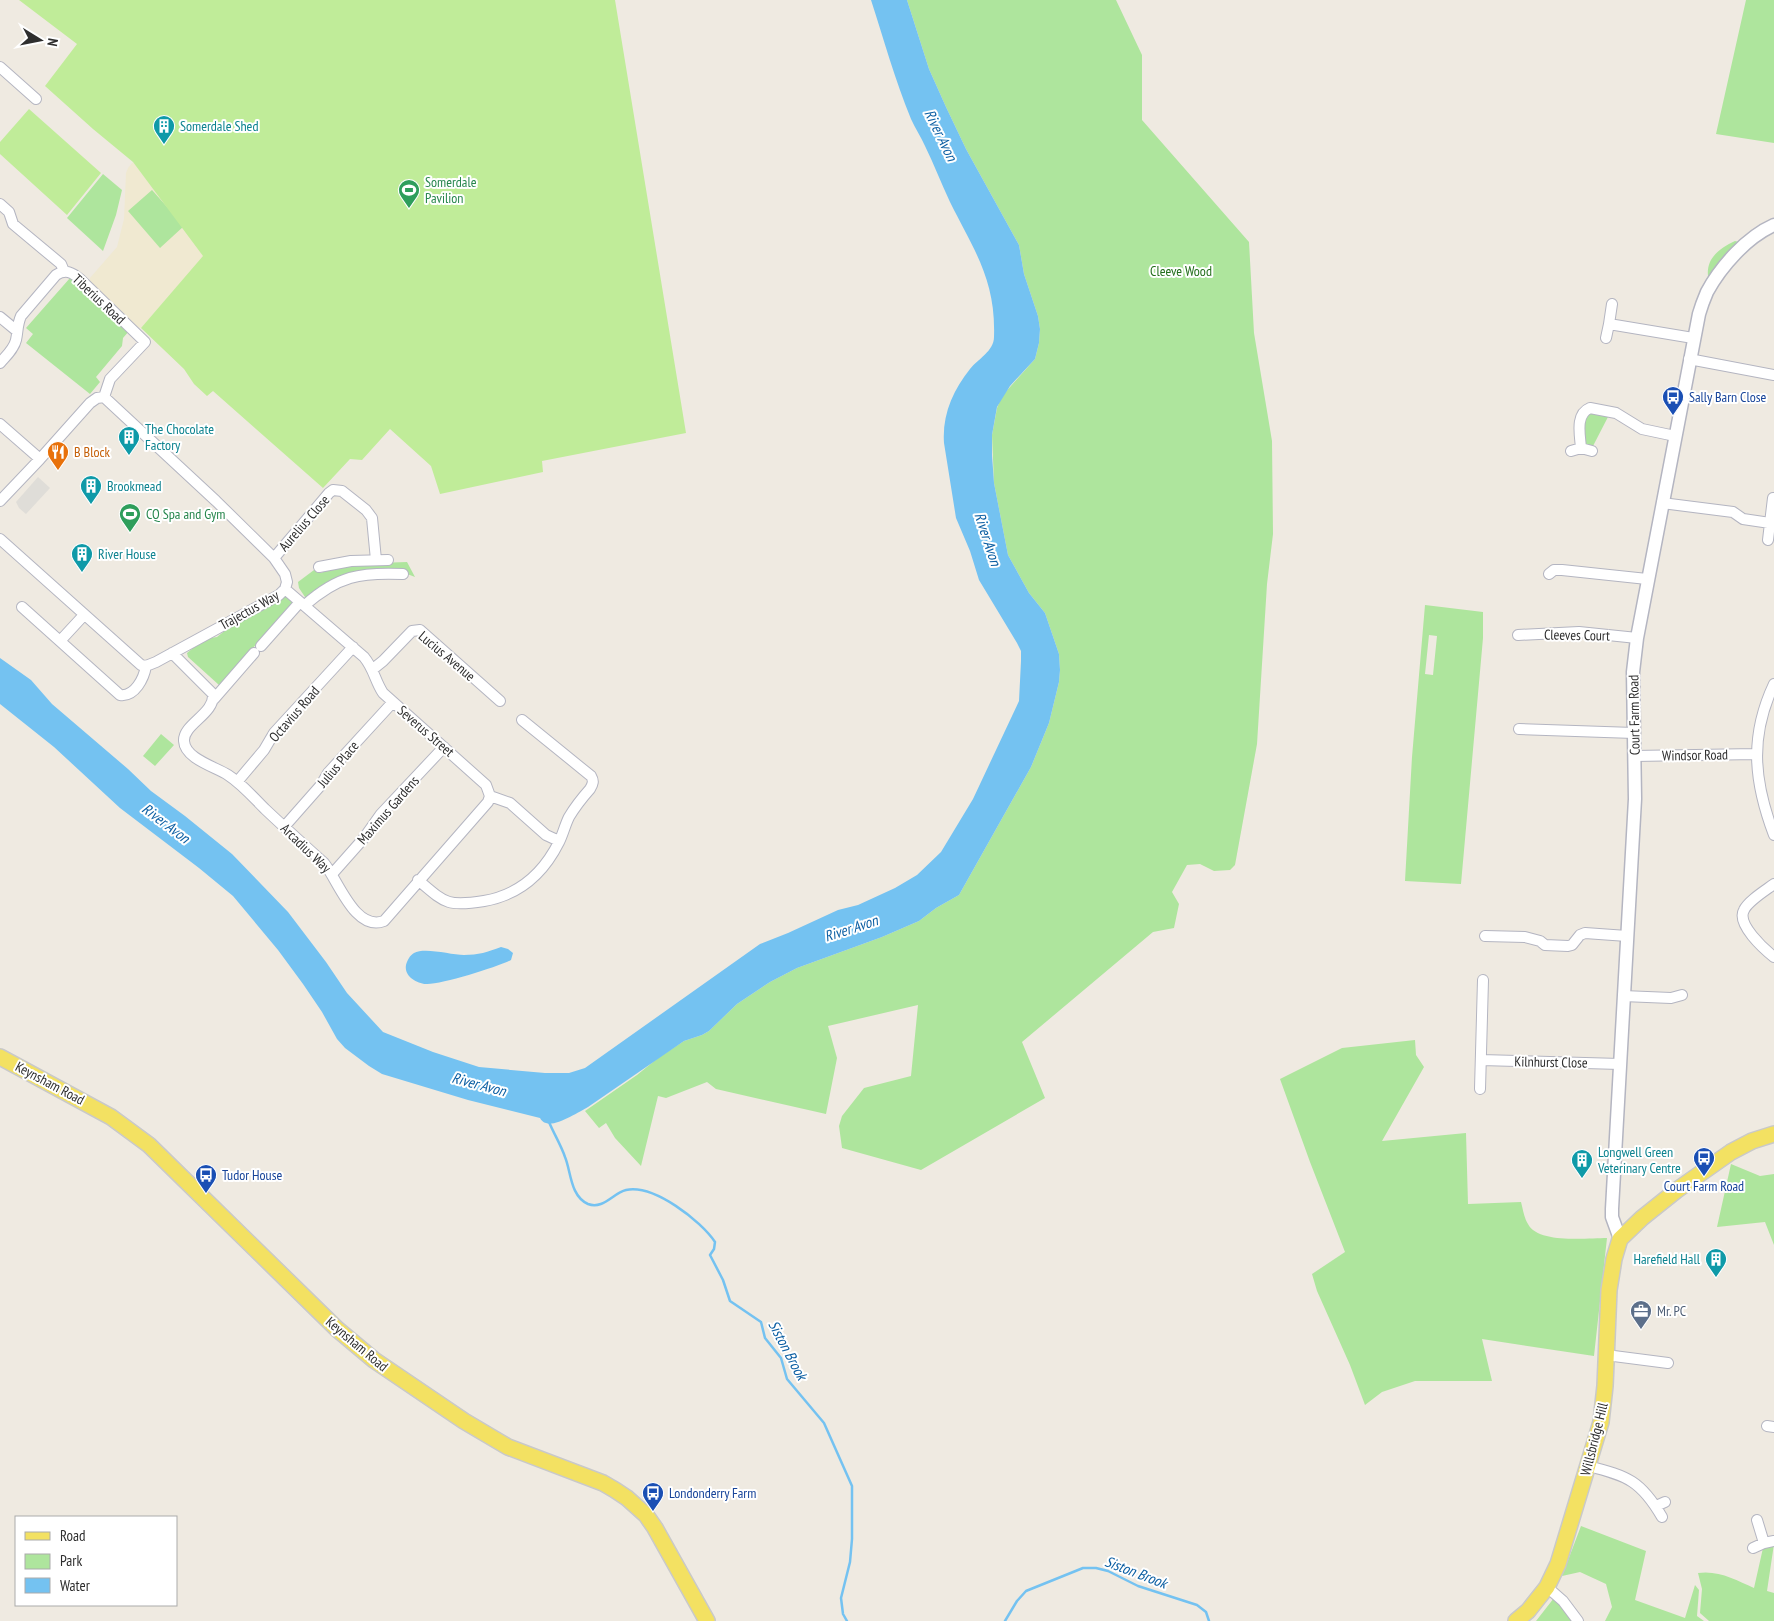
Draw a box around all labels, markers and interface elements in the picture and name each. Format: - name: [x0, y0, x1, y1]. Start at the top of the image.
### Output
- north arrow: [15, 15, 65, 65]
- text: N: [43, 37, 62, 48]
- water label: River Avon: [920, 106, 962, 165]
- building icon: Somerdale Shed: [152, 114, 176, 145]
- place label: Somerdale Shed: [180, 117, 258, 135]
- place label: Somerdale Pavilion: [425, 173, 477, 207]
- sports icon: Somerdale Pavilion: [397, 178, 421, 209]
- park label: Cleeve Wood: [1150, 262, 1212, 280]
- street label: Tiberius Road: [69, 270, 129, 328]
- bus stop icon: Sally Barn Close: [1661, 385, 1685, 416]
- place label: Sally Barn Close: [1689, 388, 1767, 406]
- place label: The Chocolate Factory: [145, 420, 214, 454]
- building icon: The Chocolate Factory: [117, 425, 141, 456]
- restaurant icon: B Block: [46, 440, 70, 471]
- place label: B Block: [74, 443, 110, 461]
- building icon: Brookmead: [79, 474, 103, 505]
- place label: Brookmead: [107, 477, 162, 495]
- street label: Aurelius Close: [275, 491, 333, 555]
- sports icon: CQ Spa and Gym: [118, 502, 142, 533]
- place label: CQ Spa and Gym: [146, 505, 225, 523]
- water label: River Avon: [970, 510, 1006, 569]
- building icon: River House: [70, 542, 94, 573]
- place label: River House: [98, 545, 156, 563]
- street label: Trajectus Way: [216, 586, 283, 634]
- street label: Cleeves Court: [1544, 625, 1610, 645]
- street label: Lucius Avenue: [415, 627, 479, 685]
- street label: Court Farm Road: [1624, 675, 1644, 755]
- street label: Octavius Road: [265, 682, 323, 746]
- street label: Severus Street: [394, 701, 458, 761]
- street label: Julius Place: [313, 737, 363, 792]
- street label: Windsor Road: [1662, 745, 1728, 765]
- street label: Maximus Gardens: [353, 772, 423, 848]
- water label: River Avon: [138, 799, 195, 848]
- street label: Arcadius Way: [277, 819, 336, 877]
- water label: River Avon: [822, 910, 881, 946]
- street label: Kilnhurst Close: [1514, 1052, 1588, 1072]
- street label: Keynsham Road: [12, 1057, 88, 1109]
- water label: River Avon: [450, 1068, 509, 1101]
- place label: Longwell Green Veterinary Centre: [1597, 1143, 1681, 1177]
- bus stop icon: Court Farm Road: [1692, 1146, 1716, 1177]
- building icon: Longwell Green Veterinary Centre: [1570, 1148, 1594, 1179]
- bus stop icon: Tudor House: [194, 1163, 218, 1194]
- place label: Tudor House: [222, 1166, 282, 1184]
- place label: Court Farm Road: [1664, 1177, 1744, 1195]
- building icon: Harefield Hall: [1704, 1247, 1728, 1278]
- place label: Harefield Hall: [1633, 1250, 1701, 1268]
- office icon: Mr. PC: [1629, 1299, 1653, 1330]
- place label: Mr. PC: [1657, 1302, 1687, 1320]
- street label: Keynsham Road: [322, 1313, 392, 1375]
- water label: Siston Brook: [764, 1317, 813, 1385]
- street label: Willsbridge Hill: [1576, 1400, 1612, 1477]
- bus stop icon: Londonderry Farm: [641, 1481, 665, 1512]
- place label: Londonderry Farm: [669, 1484, 756, 1502]
- legend: [15, 1516, 178, 1606]
- text: Road: [60, 1526, 86, 1545]
- text: Park: [60, 1551, 82, 1570]
- water label: Siston Brook: [1102, 1551, 1172, 1593]
- text: Water: [60, 1576, 91, 1595]

